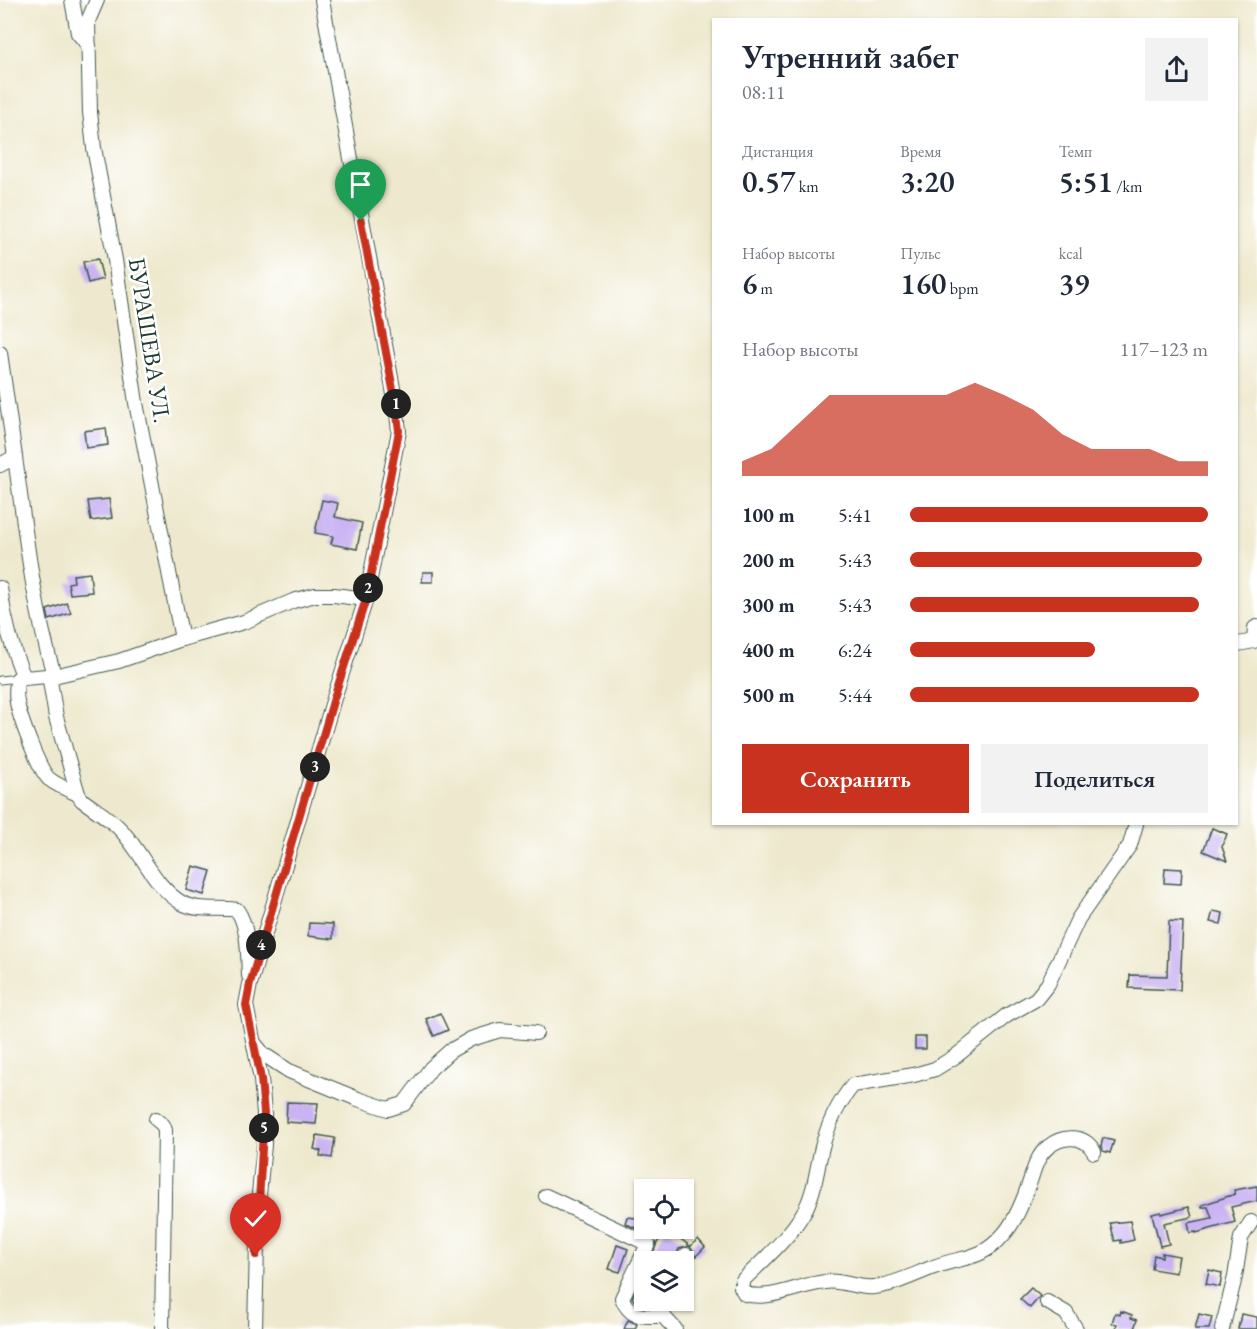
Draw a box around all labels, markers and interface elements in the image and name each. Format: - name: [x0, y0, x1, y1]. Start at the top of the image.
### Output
- text: Утренний забег: [742, 35, 959, 78]
- button: share: [1145, 38, 1208, 101]
- text: 08:11: [742, 79, 785, 105]
- text: Дистанция: [742, 141, 813, 162]
- text: Время: [900, 141, 941, 162]
- text: Темп: [1059, 141, 1092, 162]
- pin: [335, 159, 386, 221]
- text: 0.57: [742, 162, 795, 201]
- text: 3:20: [900, 162, 955, 201]
- text: 5:51: [1059, 162, 1113, 201]
- icon: arrive: [344, 168, 377, 201]
- text: km: [795, 176, 819, 197]
- text: /km: [1113, 176, 1143, 197]
- text: Набор высоты: [742, 243, 835, 264]
- text: Пульс: [900, 243, 941, 264]
- text: kcal: [1059, 243, 1083, 264]
- street label: БУРАШЕВА УЛ.: [122, 255, 178, 425]
- text: 6: [742, 264, 757, 303]
- text: 160: [900, 264, 947, 303]
- text: 39: [1059, 264, 1089, 303]
- text: m: [757, 278, 773, 299]
- text: bpm: [947, 278, 979, 299]
- text: Набор высоты: [742, 336, 858, 362]
- text: 117–123 m: [1120, 336, 1208, 362]
- pin: 1: [381, 389, 411, 419]
- text: 1: [392, 393, 400, 414]
- text: 100 m: [742, 502, 795, 528]
- text: 5:41: [838, 502, 872, 528]
- text: 200 m: [742, 547, 795, 573]
- text: 5:43: [838, 547, 872, 573]
- pin: 2: [353, 573, 383, 603]
- text: 2: [364, 577, 372, 598]
- text: 300 m: [742, 592, 795, 618]
- text: 5:43: [838, 592, 872, 618]
- text: 400 m: [742, 637, 795, 663]
- text: 6:24: [838, 637, 872, 663]
- text: 500 m: [742, 682, 795, 708]
- text: 5:44: [838, 682, 872, 708]
- button: Сохранить: [742, 744, 969, 813]
- button: Поделиться: [981, 744, 1208, 813]
- pin: 3: [300, 752, 330, 782]
- text: 3: [311, 756, 319, 777]
- pin: 4: [246, 930, 276, 960]
- text: 4: [257, 934, 265, 955]
- pin: 5: [249, 1113, 279, 1143]
- text: 5: [260, 1117, 268, 1138]
- map controls: [634, 1179, 694, 1311]
- button: locate: [634, 1179, 694, 1239]
- pin: [230, 1193, 281, 1255]
- icon: check: [239, 1202, 272, 1235]
- button: layers: [634, 1251, 694, 1311]

